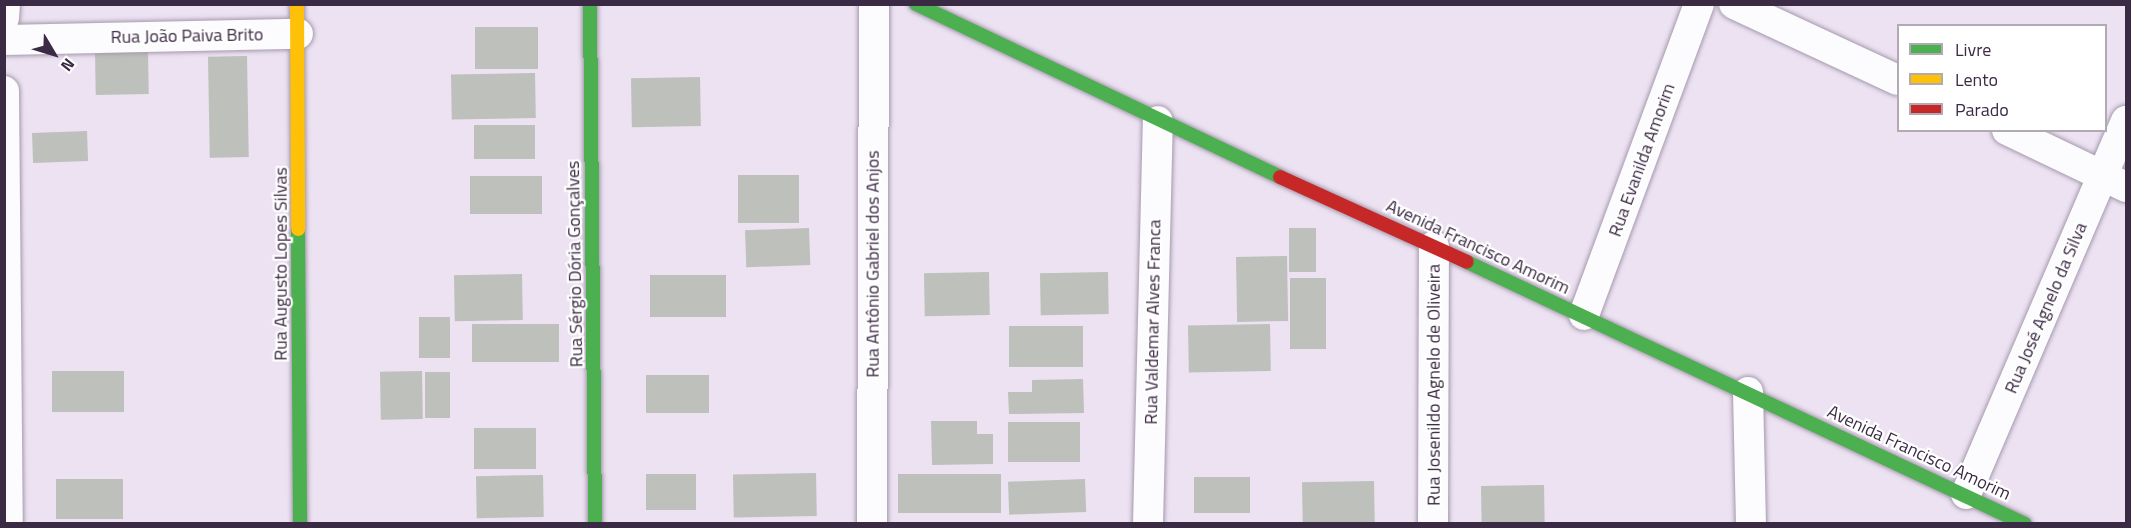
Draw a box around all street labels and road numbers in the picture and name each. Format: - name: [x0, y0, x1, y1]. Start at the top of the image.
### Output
- street label: Rua João Paiva Brito: [110, 24, 264, 48]
- street label: Rua Evanilda Amorim: [1604, 80, 1680, 240]
- street label: Rua Antônio Gabriel dos Anjos: [862, 150, 884, 378]
- street label: Rua Sérgio Dória Gonçalves: [562, 160, 588, 368]
- street label: Rua Augusto Lopes Silvas: [270, 167, 292, 361]
- street label: Avenida Francisco Amorim: [1383, 195, 1573, 299]
- street label: Rua Valdemar Alves Franca: [1140, 219, 1166, 425]
- street label: Rua José Agnelo da Silva: [2000, 219, 2092, 397]
- street label: Rua Josenildo Agnelo de Oliveira: [1423, 264, 1445, 506]
- street label: Avenida Francisco Amorim: [1824, 401, 2014, 505]

